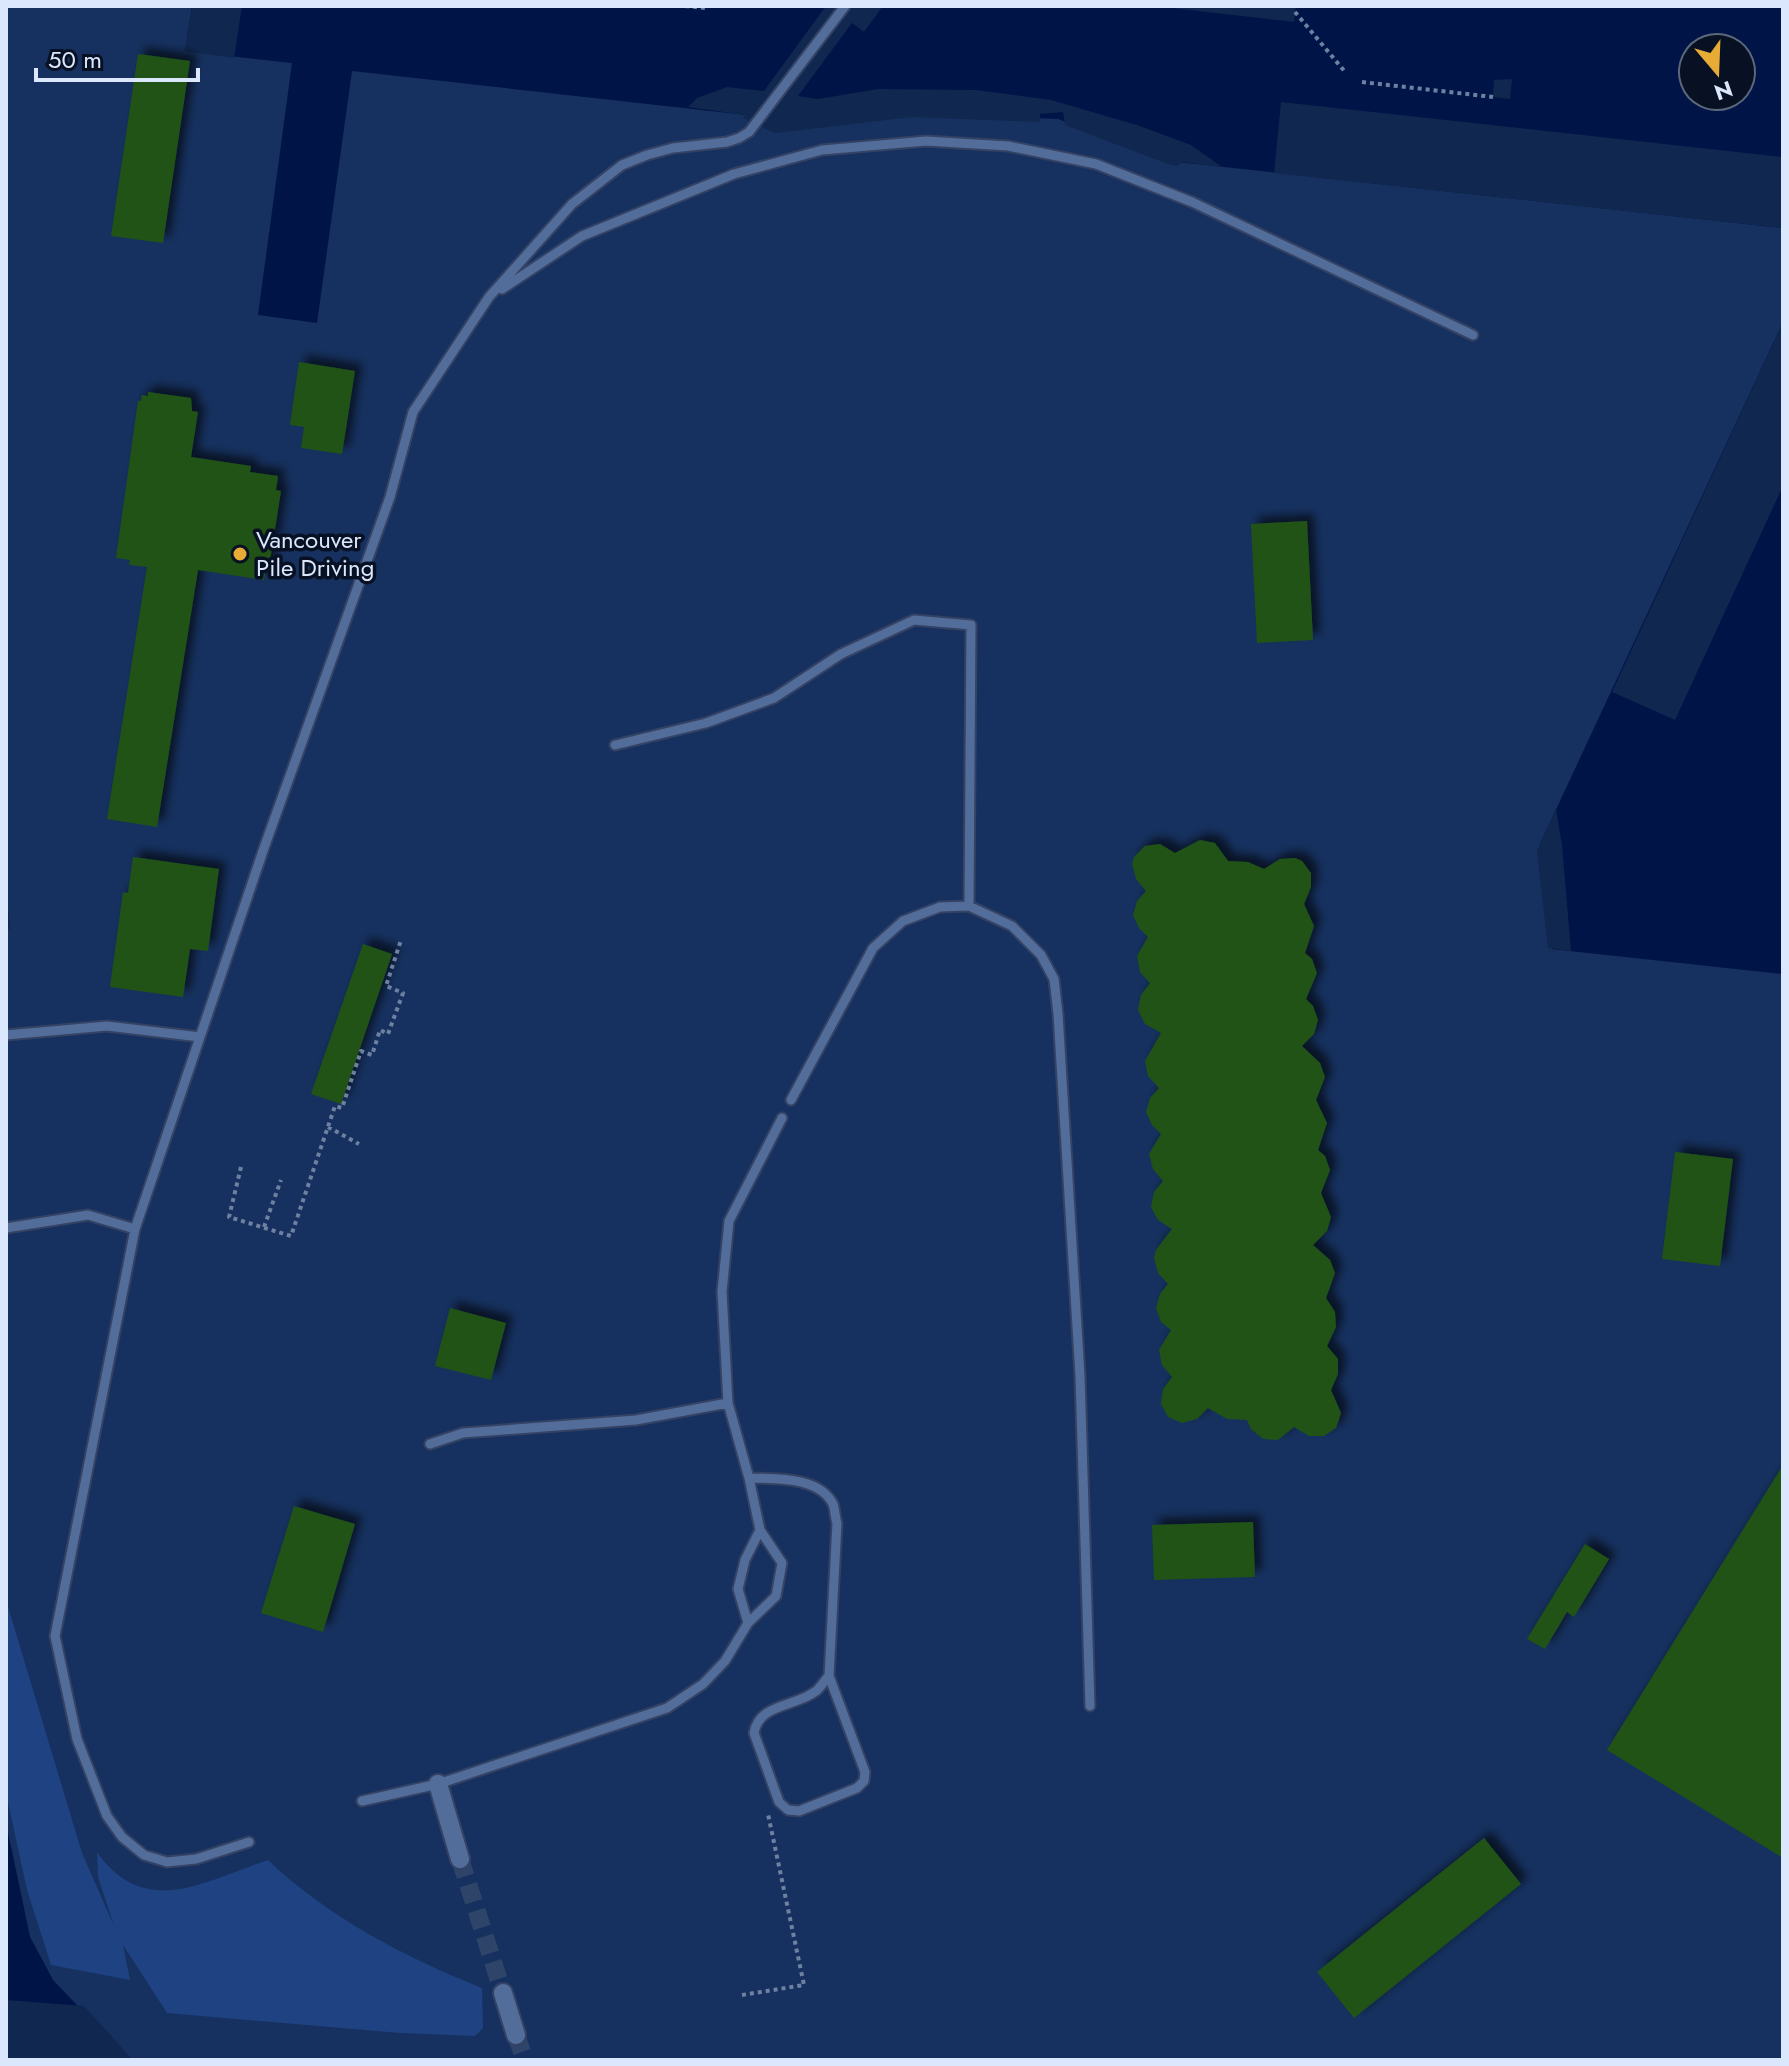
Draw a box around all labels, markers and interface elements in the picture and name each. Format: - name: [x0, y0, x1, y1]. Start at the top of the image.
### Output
- scale bar: [36, 32, 198, 82]
- north arrow: [1677, 32, 1757, 112]
- text: 50 m: [48, 42, 102, 77]
- text: N: [1710, 73, 1737, 109]
- place label: Vancouver Pile Driving: [256, 522, 374, 585]
- marker: Vancouver Pile Driving: [231, 545, 249, 563]

